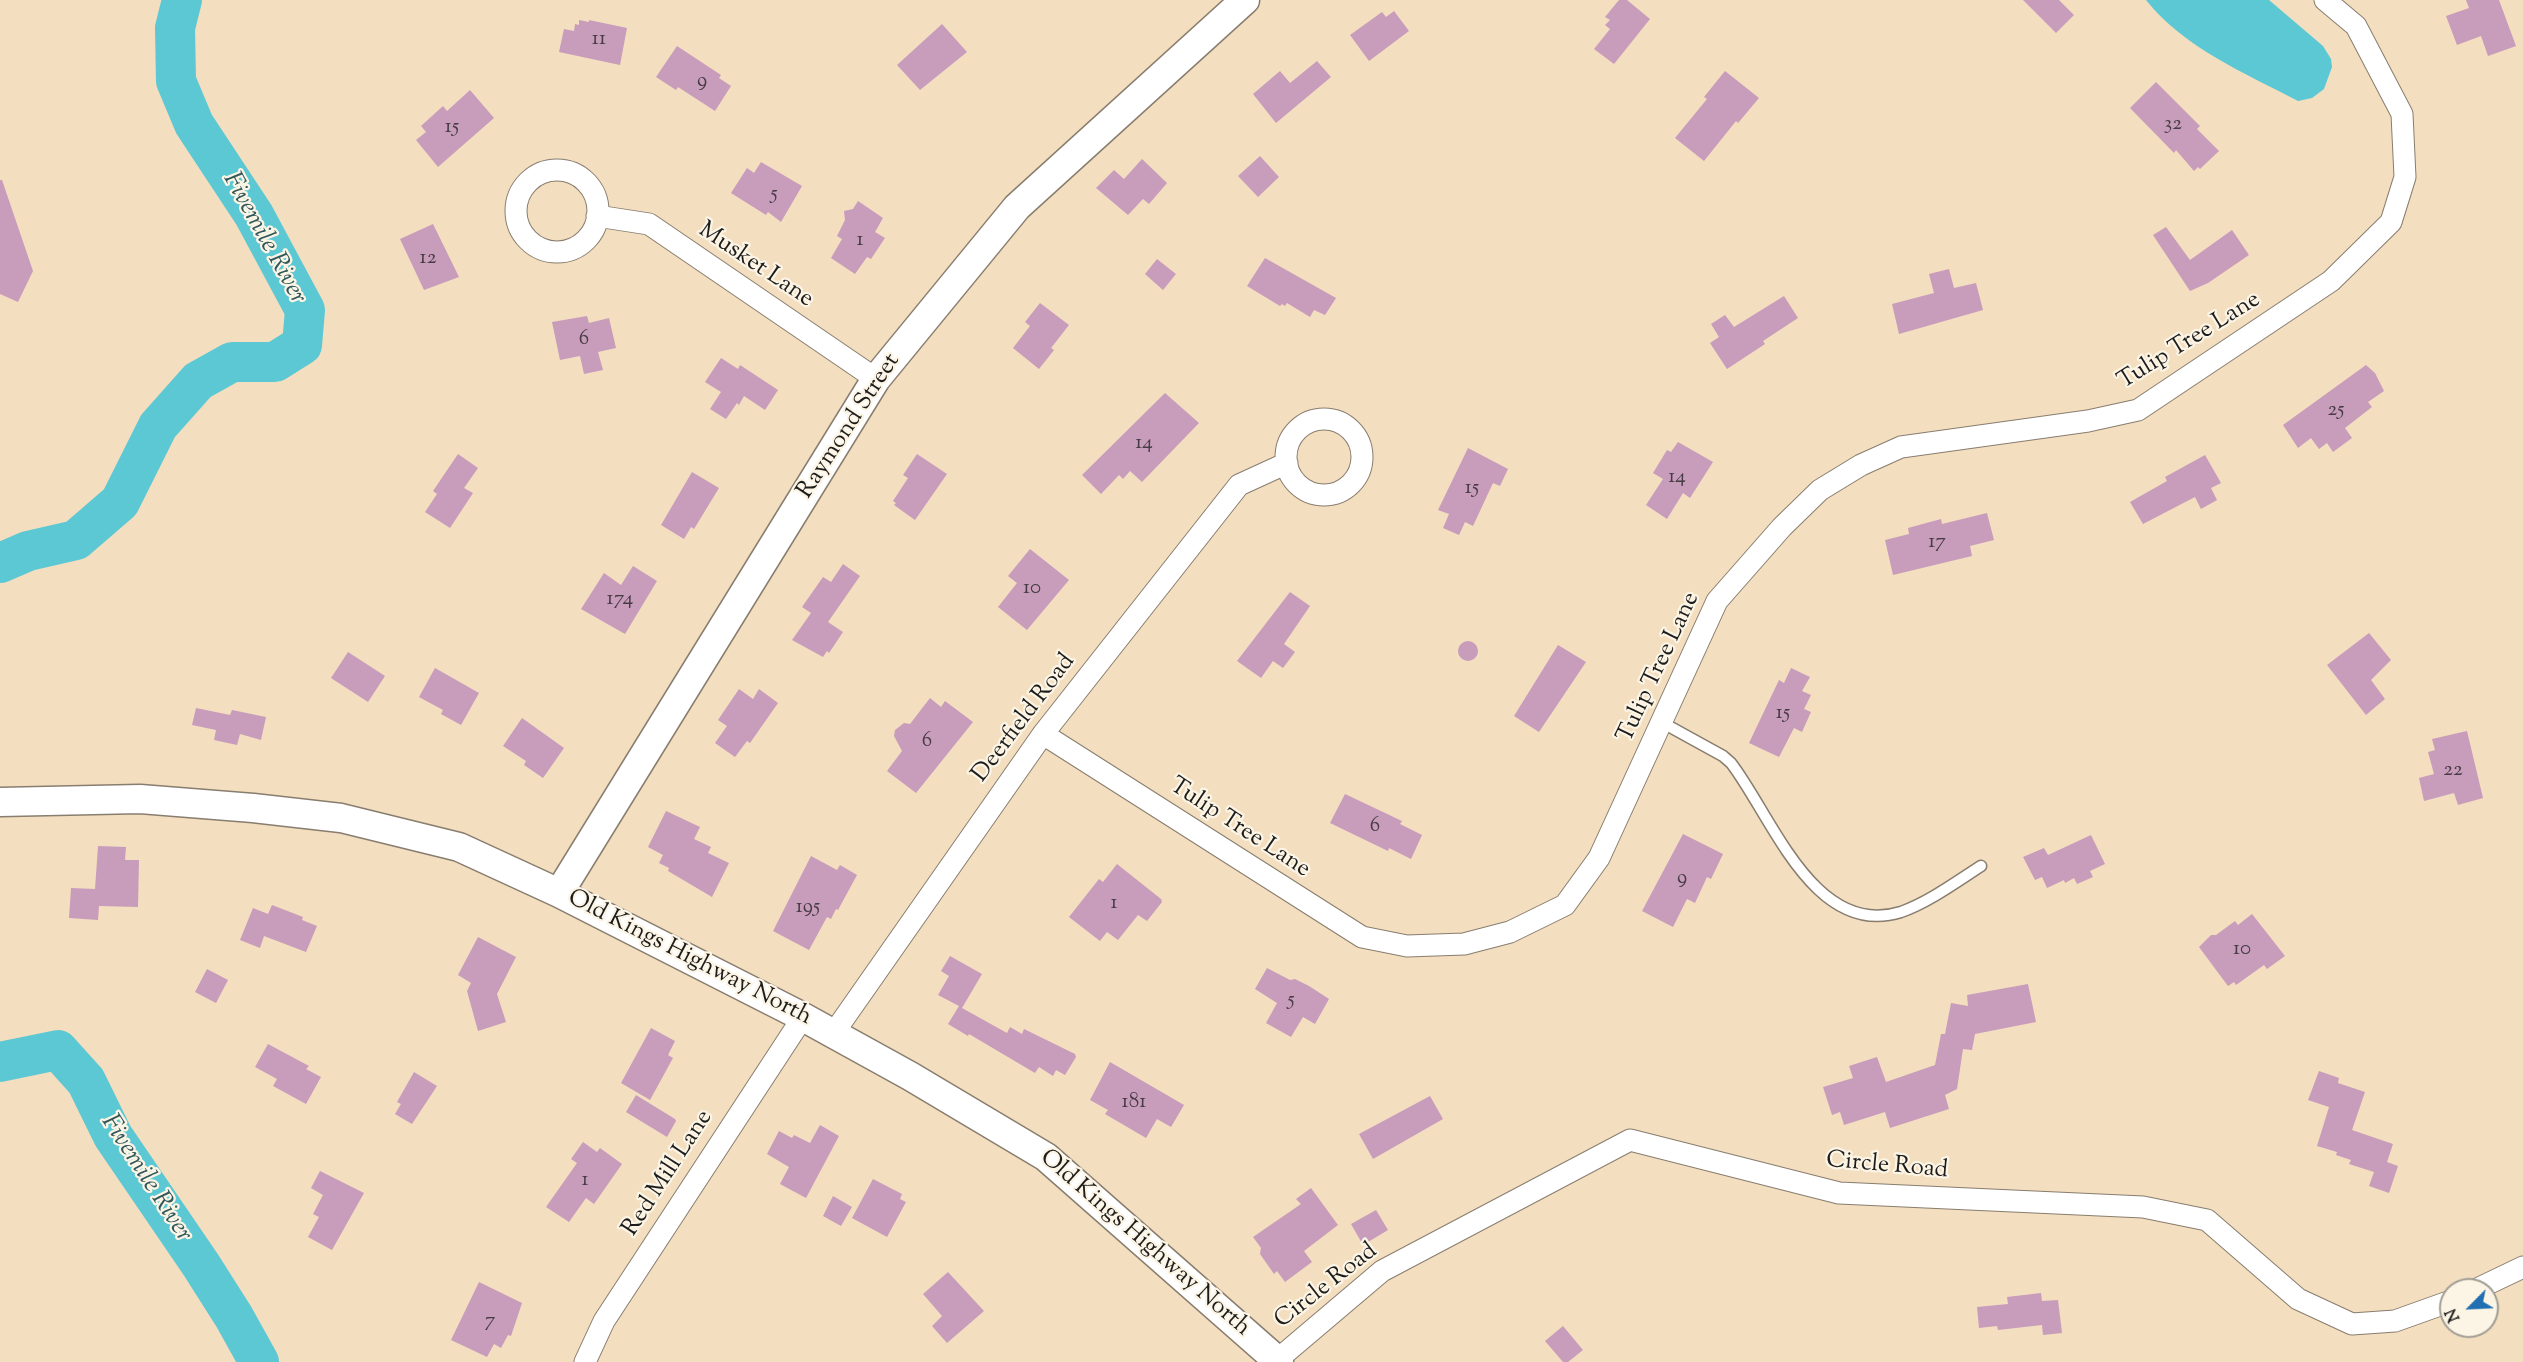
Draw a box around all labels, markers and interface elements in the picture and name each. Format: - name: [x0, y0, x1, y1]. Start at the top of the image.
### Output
- house number: 11: [592, 27, 606, 53]
- house number: 9: [697, 69, 707, 95]
- house number: 32: [2164, 112, 2182, 138]
- house number: 15: [445, 115, 459, 141]
- water label: Fivemile River: [214, 168, 312, 310]
- house number: 5: [770, 182, 778, 208]
- street label: Musket Lane: [692, 217, 818, 315]
- house number: 1: [856, 228, 864, 254]
- house number: 12: [420, 246, 436, 272]
- street label: Tulip Tree Lane: [2114, 287, 2266, 397]
- house number: 6: [579, 327, 589, 353]
- street label: Raymond Street: [792, 349, 908, 505]
- house number: 25: [2327, 398, 2345, 424]
- house number: 14: [1135, 431, 1153, 457]
- house number: 14: [1668, 465, 1686, 491]
- house number: 15: [1465, 476, 1479, 502]
- house number: 17: [1928, 530, 1946, 556]
- house number: 10: [1023, 576, 1041, 602]
- house number: 174: [607, 587, 633, 613]
- street label: Tulip Tree Lane: [1613, 588, 1707, 748]
- street label: Deerfield Road: [967, 649, 1083, 789]
- house number: 15: [1776, 701, 1790, 727]
- house number: 6: [922, 729, 932, 755]
- house number: 22: [2443, 758, 2463, 784]
- street label: Tulip Tree Lane: [1163, 773, 1315, 885]
- house number: 6: [1370, 814, 1380, 840]
- house number: 9: [1677, 866, 1687, 892]
- street label: Old Kings Highway North: [562, 885, 816, 1033]
- house number: 1: [1110, 891, 1118, 917]
- house number: 195: [796, 895, 820, 921]
- house number: 10: [2233, 937, 2251, 963]
- house number: 5: [1287, 988, 1295, 1014]
- house number: 181: [1122, 1090, 1146, 1116]
- street label: Red Mill Lane: [618, 1106, 720, 1242]
- water label: Fivemile River: [92, 1109, 198, 1249]
- street label: Old Kings Highway North: [1033, 1144, 1255, 1344]
- street label: Circle Road: [1825, 1147, 1949, 1187]
- house number: 1: [581, 1168, 589, 1194]
- street label: Circle Road: [1270, 1238, 1384, 1336]
- north arrow: [2439, 1278, 2499, 1338]
- text: N: [2441, 1304, 2467, 1325]
- house number: 7: [485, 1309, 495, 1335]

